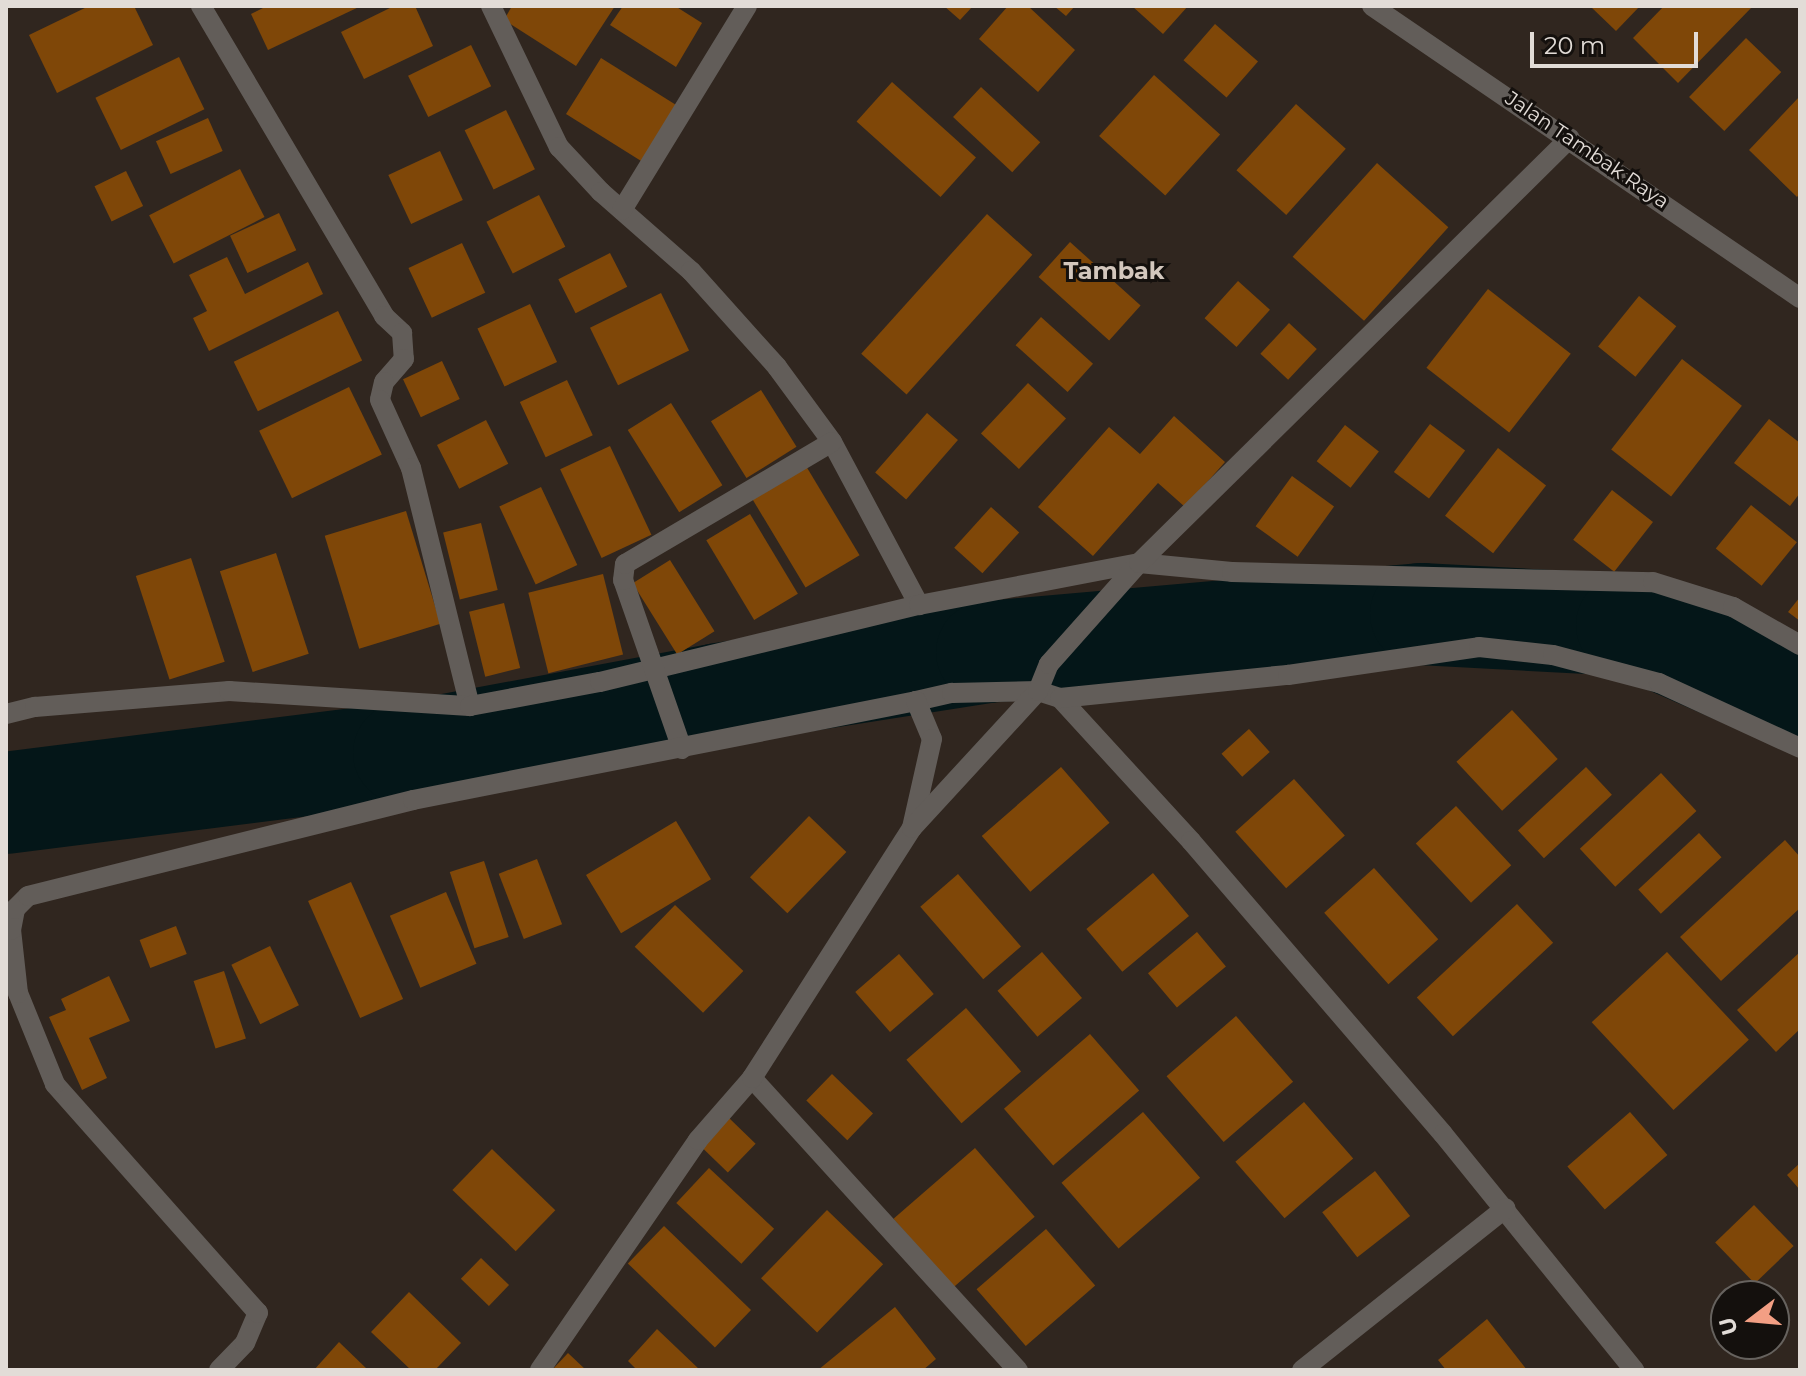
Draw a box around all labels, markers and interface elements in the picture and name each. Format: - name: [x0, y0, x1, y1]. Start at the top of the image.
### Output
- scale bar: [1534, 16, 1702, 66]
- text: 20 m: [1544, 31, 1605, 60]
- street label: Jalan Tambak Raya: [1501, 86, 1673, 214]
- district label: Tambak: [1063, 257, 1165, 285]
- north arrow: [1710, 1280, 1790, 1360]
- text: U: [1713, 1314, 1744, 1338]

